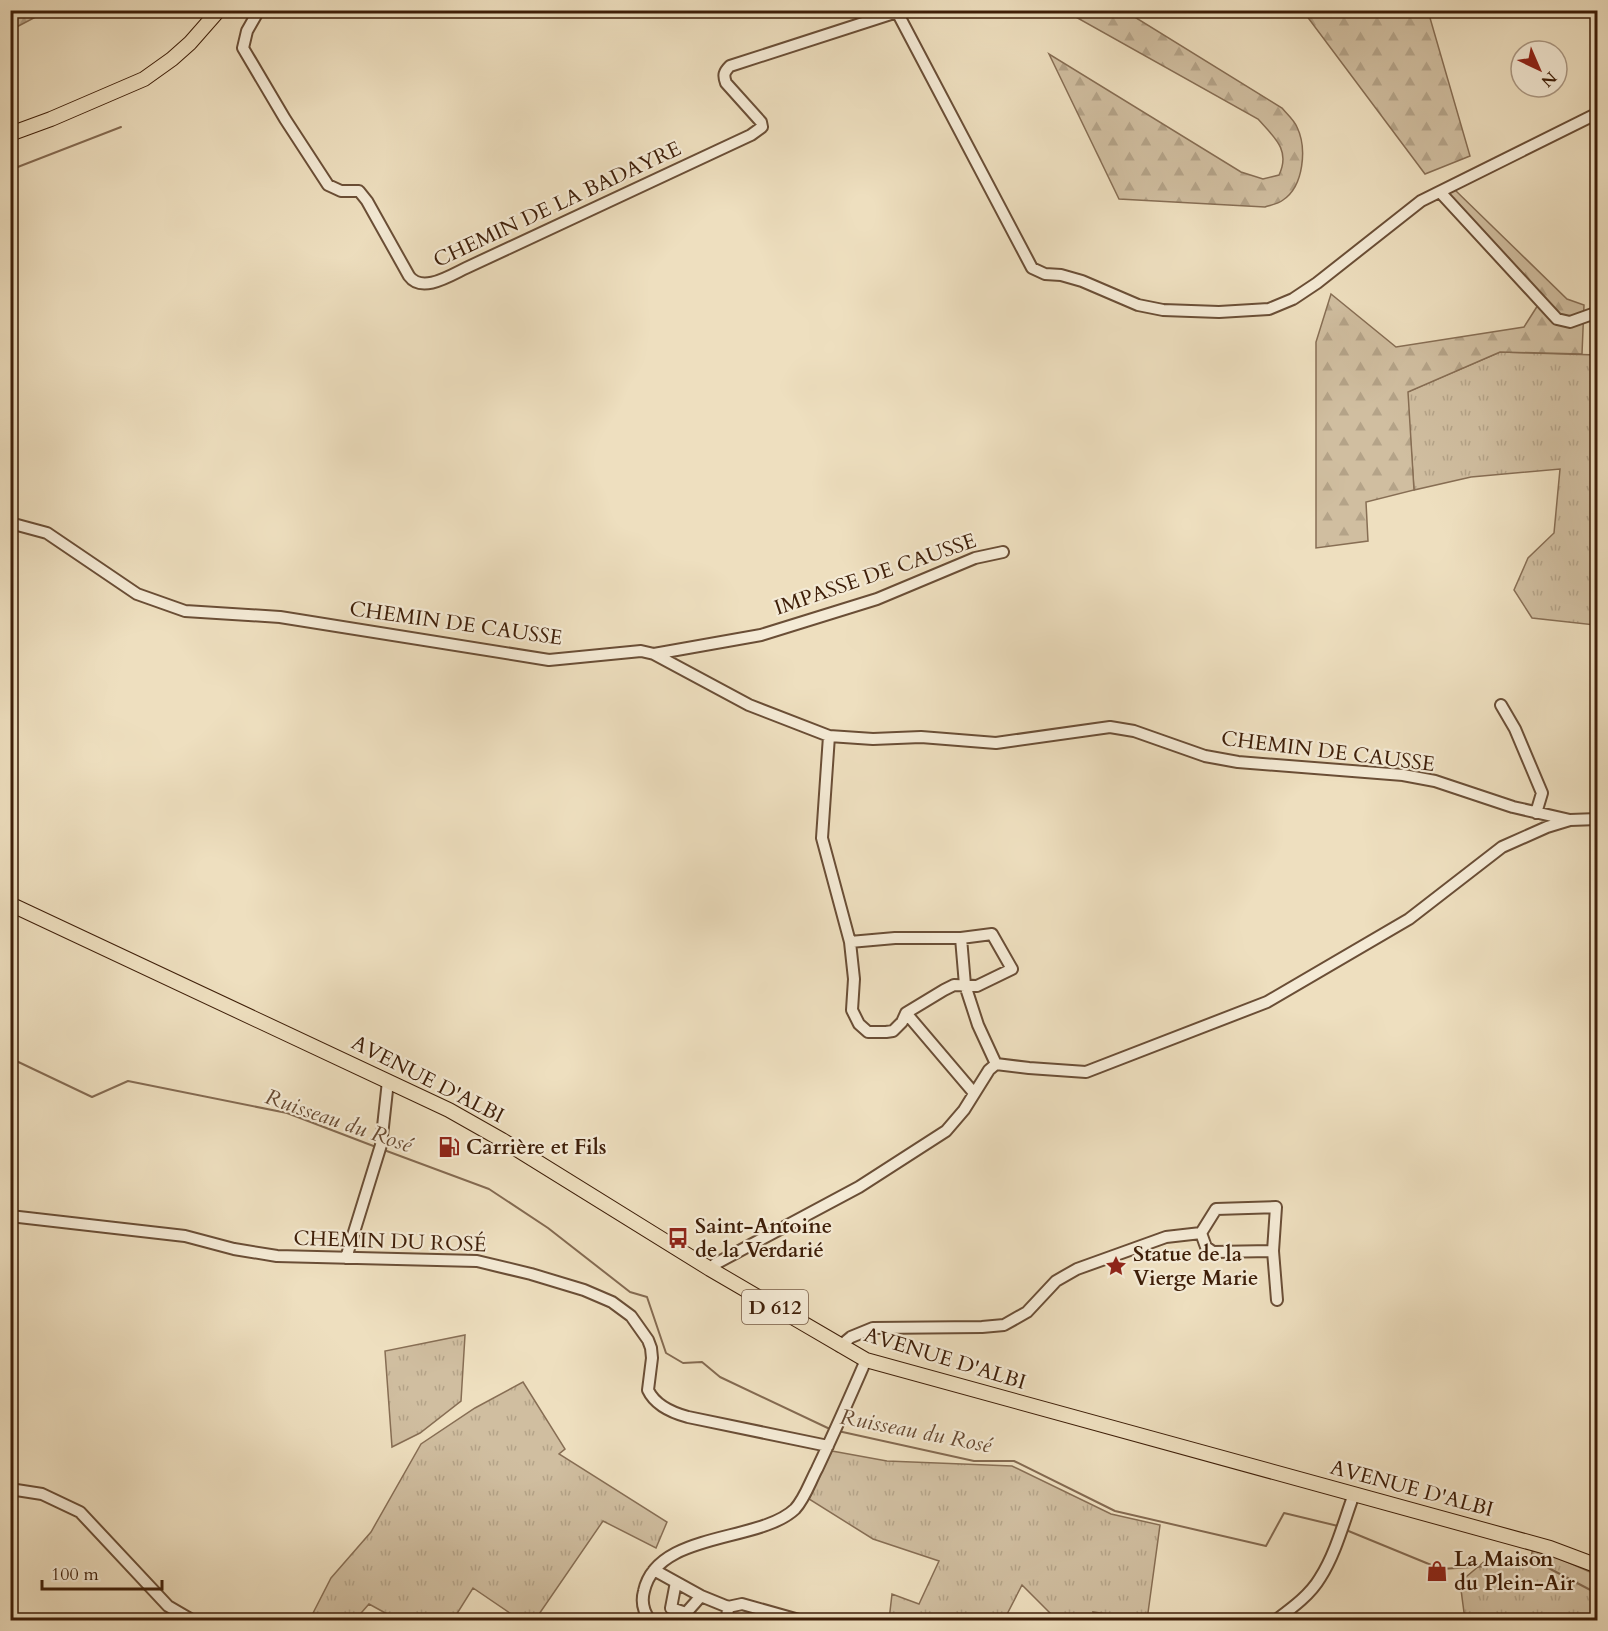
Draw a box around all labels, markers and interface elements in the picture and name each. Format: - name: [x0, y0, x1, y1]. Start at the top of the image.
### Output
- north arrow: [1509, 39, 1569, 99]
- text: N: [1536, 66, 1561, 92]
- street label: CHEMIN DE LA BADAYRE: [429, 134, 686, 275]
- street label: IMPASSE DE CAUSSE: [770, 526, 980, 623]
- street label: CHEMIN DE CAUSSE: [348, 594, 564, 653]
- street label: CHEMIN DE CAUSSE: [1220, 724, 1436, 779]
- street label: AVENUE D'ALBI: [346, 1028, 509, 1130]
- water label: Ruisseau du Rosé: [261, 1082, 418, 1161]
- place label: Carrière et Fils: [466, 1133, 607, 1162]
- fuel station icon: Carrière et Fils: [437, 1135, 461, 1159]
- place label: Saint-Antoine de la Verdarié: [695, 1212, 832, 1265]
- street label: CHEMIN DU ROSÉ: [293, 1224, 487, 1259]
- bus stop icon: Saint-Antoine de la Verdarié: [666, 1226, 690, 1250]
- place label: Statue de la Vierge Marie: [1133, 1240, 1258, 1293]
- place icon: Statue de la Vierge Marie: [1104, 1254, 1128, 1278]
- road number: D 612: [742, 1290, 808, 1324]
- street label: AVENUE D'ALBI: [860, 1320, 1029, 1397]
- water label: Ruisseau du Rosé: [838, 1402, 996, 1461]
- street label: AVENUE D'ALBI: [1327, 1453, 1497, 1524]
- place label: La Maison du Plein-Air: [1454, 1545, 1575, 1598]
- scale bar: [42, 1553, 162, 1591]
- shop icon: La Maison du Plein-Air: [1425, 1559, 1449, 1583]
- text: 100 m: [51, 1562, 99, 1587]

